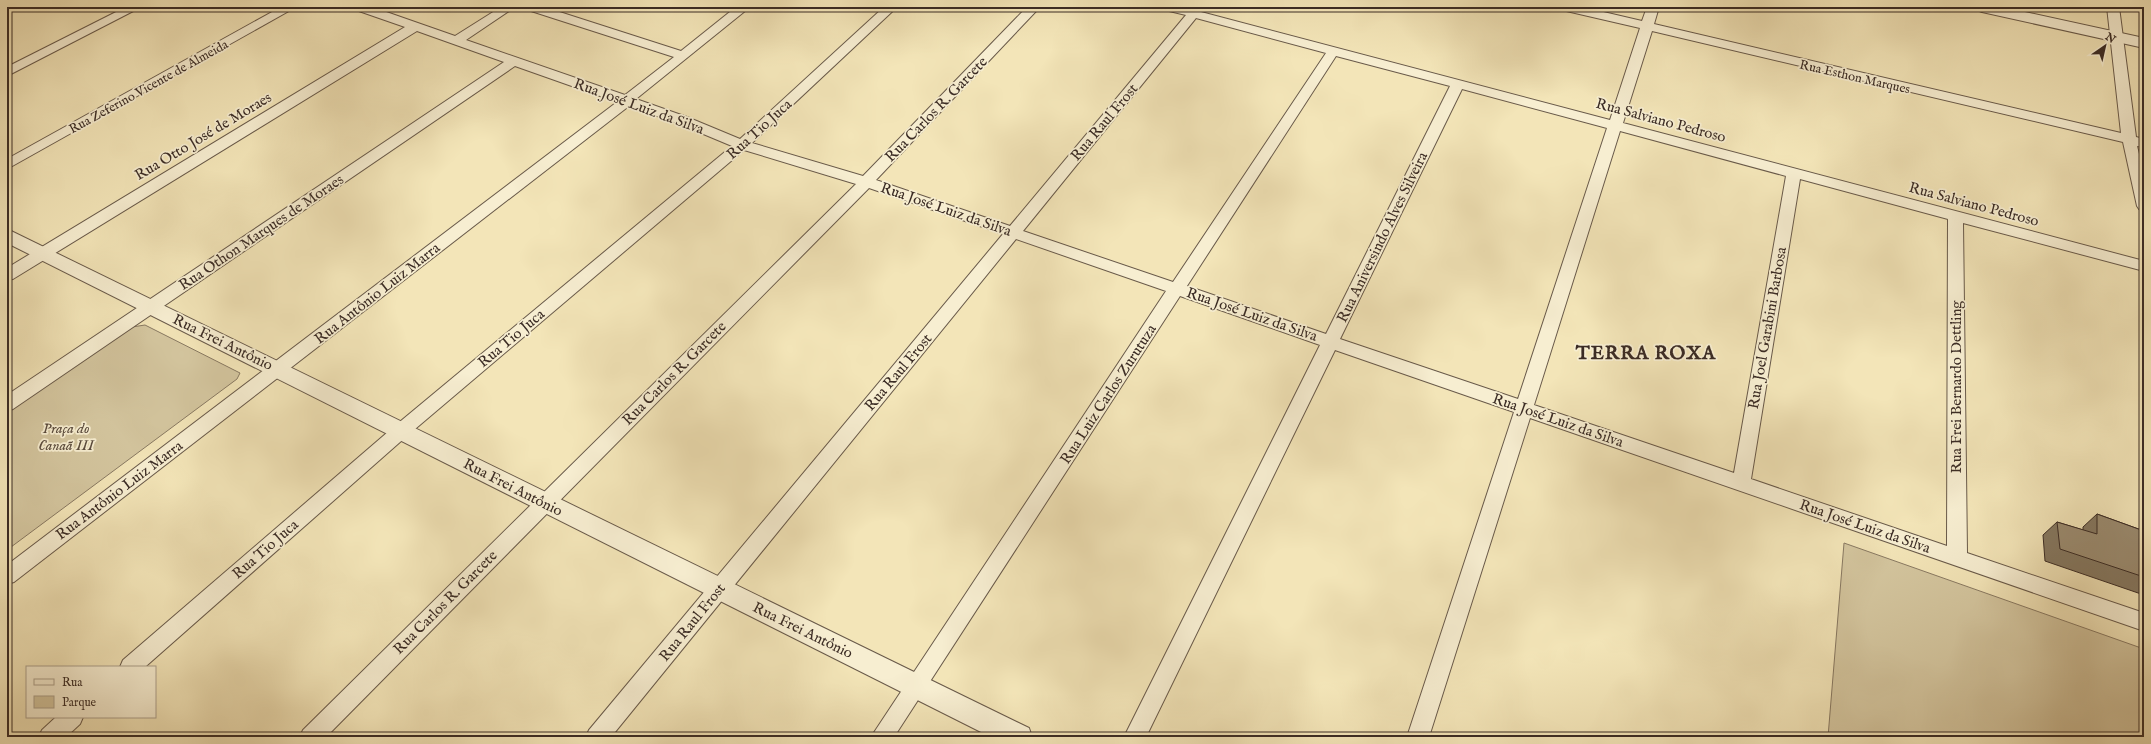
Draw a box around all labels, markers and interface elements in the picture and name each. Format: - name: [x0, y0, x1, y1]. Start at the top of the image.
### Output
- north arrow: [2085, 26, 2125, 66]
- text: N: [2101, 30, 2118, 47]
- street label: Rua Zeferino Vicente de Almeida: [66, 36, 232, 138]
- street label: Rua Carlos R. Garcete: [881, 52, 992, 166]
- street label: Rua Esthon Marques: [1798, 56, 1912, 99]
- street label: Rua José Luiz da Silva: [571, 74, 707, 139]
- street label: Rua Raul Frost: [1067, 80, 1142, 165]
- street label: Rua Otto José de Moraes: [131, 88, 275, 185]
- street label: Rua Salviano Pedroso: [1594, 94, 1728, 147]
- street label: Rua Tio Juca: [723, 95, 796, 164]
- street label: Rua Aniversindo Alves Silveira: [1333, 148, 1432, 326]
- street label: Rua Othon Marques de Moraes: [175, 170, 347, 295]
- street label: Rua José Luiz da Silva: [878, 178, 1014, 241]
- street label: Rua Salviano Pedroso: [1907, 178, 2041, 231]
- street label: Rua Antônio Luiz Marra: [311, 238, 444, 348]
- street label: Rua Joel Garabini Barbosa: [1744, 245, 1791, 411]
- street label: Rua José Luiz da Silva: [1184, 283, 1320, 346]
- street label: Rua Frei Bernardo Dettling: [1947, 300, 1966, 474]
- street label: Rua Tio Juca: [474, 305, 549, 372]
- street label: Rua Frei Antônio: [170, 310, 276, 375]
- street label: Rua Carlos R. Garcete: [618, 317, 730, 429]
- street label: Rua Luiz Carlos Zurutuza: [1056, 320, 1161, 468]
- street label: Rua Raul Frost: [861, 330, 936, 415]
- district label: TERRA ROXA: [1575, 342, 1716, 366]
- street label: Rua José Luiz da Silva: [1490, 389, 1626, 452]
- park label: Praça do Canaã III: [38, 419, 95, 455]
- street label: Rua Antônio Luiz Marra: [52, 436, 187, 544]
- street label: Rua Frei Antônio: [460, 454, 566, 521]
- street label: Rua José Luiz da Silva: [1797, 495, 1933, 558]
- street label: Rua Tio Juca: [228, 515, 303, 583]
- street label: Rua Carlos R. Garcete: [389, 546, 501, 658]
- street label: Rua Raul Frost: [655, 579, 730, 665]
- street label: Rua Frei Antônio: [750, 598, 856, 663]
- legend: [26, 666, 156, 718]
- text: Rua: [62, 675, 83, 690]
- text: Parque: [62, 695, 97, 711]

